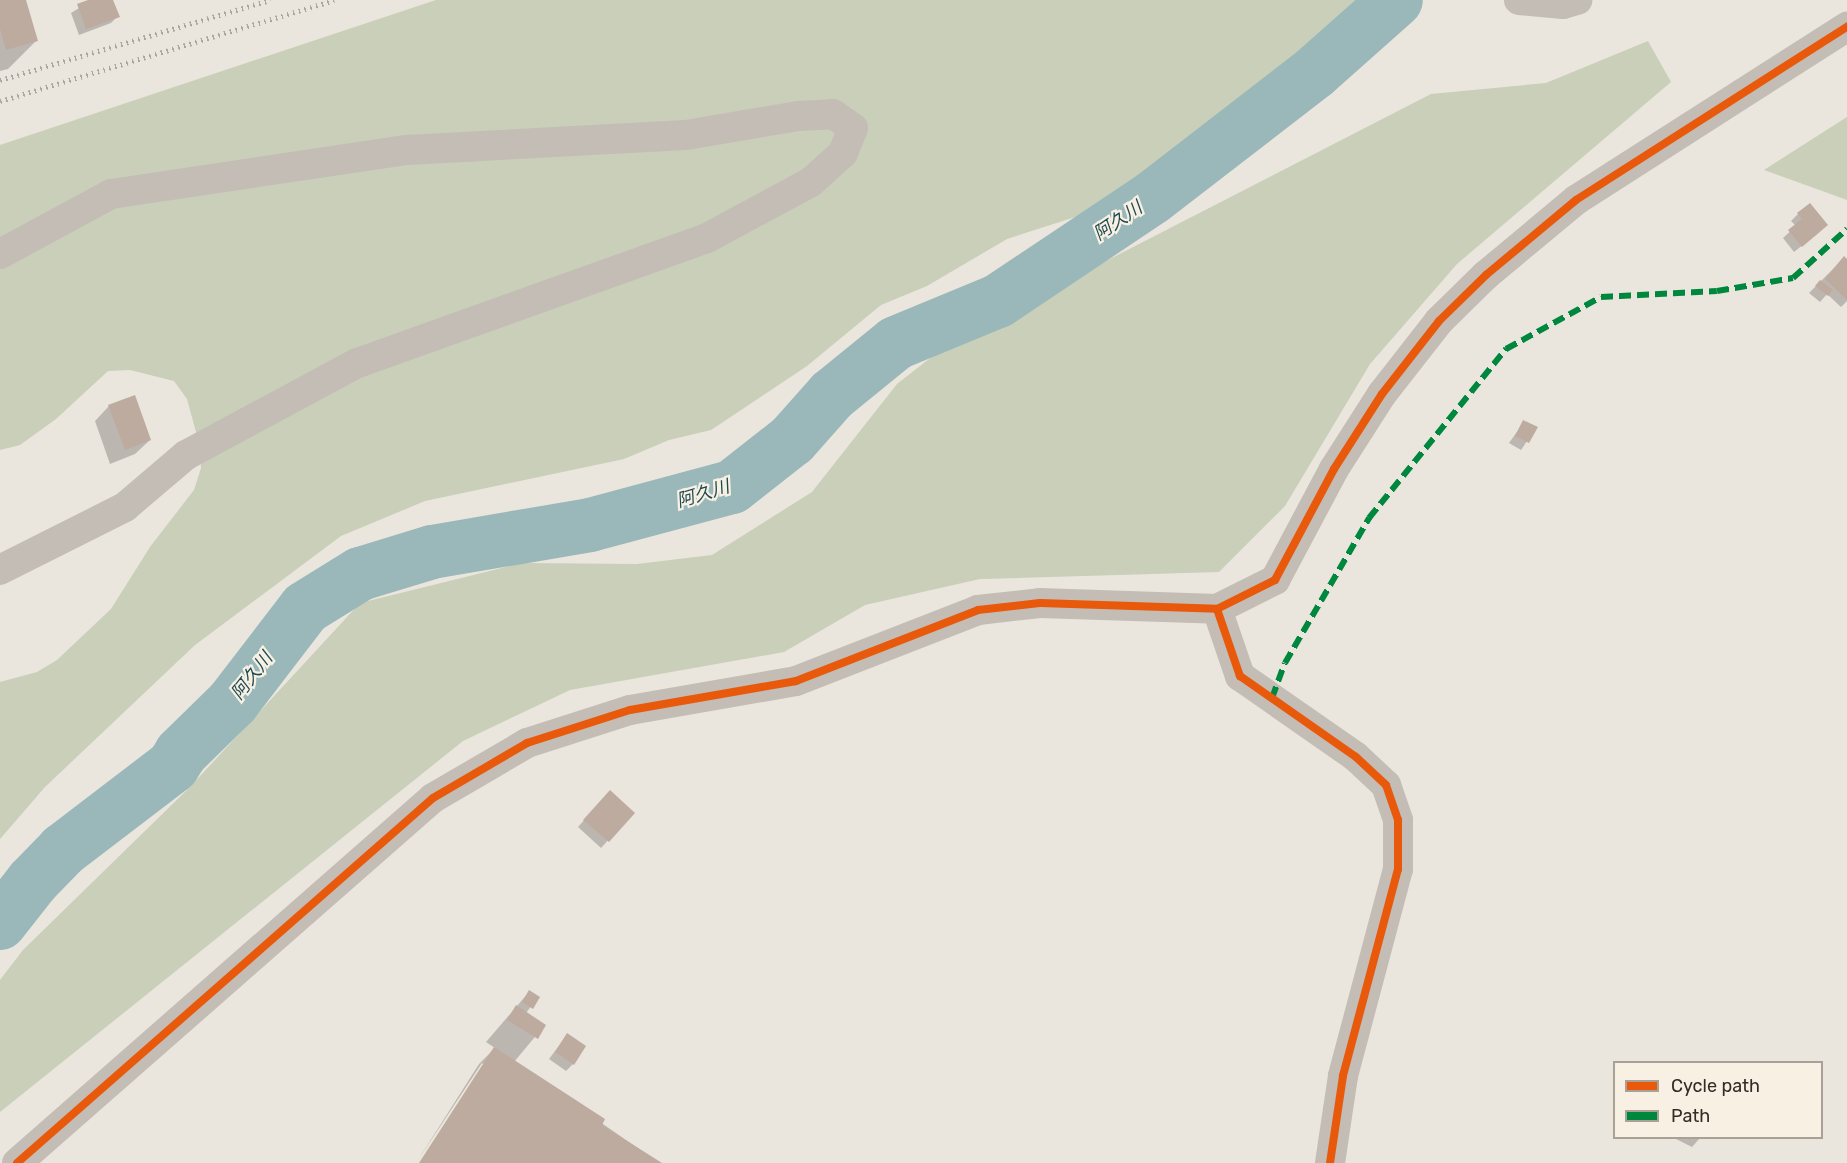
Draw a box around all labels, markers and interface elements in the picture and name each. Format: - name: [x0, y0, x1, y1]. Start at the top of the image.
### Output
- water label: 阿久川: [1090, 197, 1146, 245]
- water label: 阿久川: [674, 476, 732, 512]
- water label: 阿久川: [227, 648, 277, 704]
- legend: [1613, 1061, 1823, 1139]
- text: Cycle path: [1671, 1075, 1760, 1097]
- text: Path: [1671, 1105, 1710, 1127]

